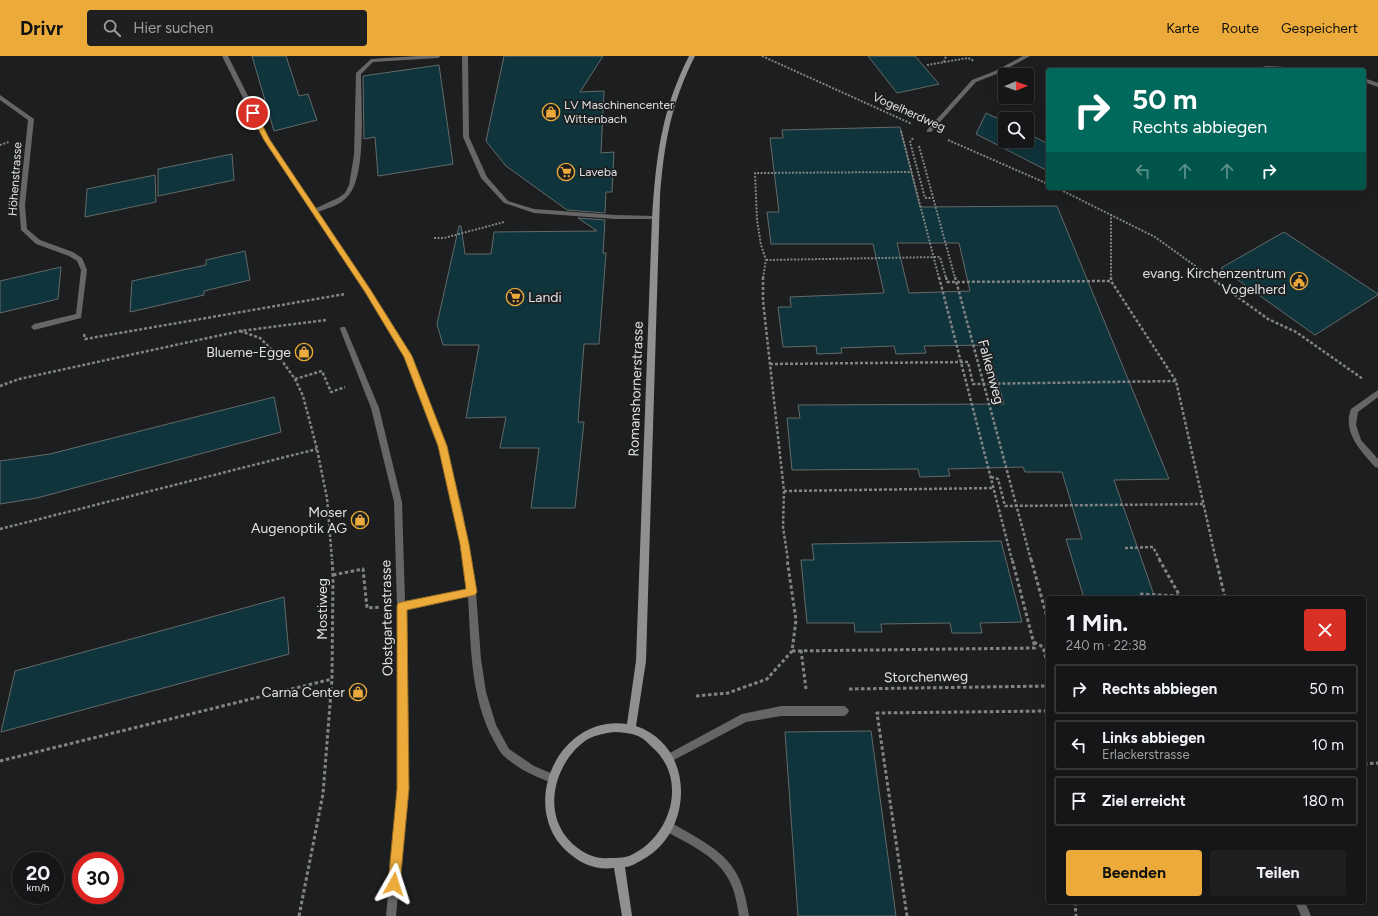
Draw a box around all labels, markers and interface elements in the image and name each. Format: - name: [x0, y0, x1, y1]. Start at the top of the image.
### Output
- search box: [87, 10, 367, 46]
- text: Drivr: [20, 17, 63, 40]
- icon: search: [101, 17, 123, 39]
- text: Hier suchen: [133, 19, 213, 37]
- text: Karte: [1166, 20, 1199, 37]
- text: Route: [1221, 20, 1259, 37]
- text: Gespeichert: [1281, 20, 1358, 37]
- north arrow: [998, 68, 1034, 104]
- map controls: [998, 68, 1034, 148]
- text: 50 m: [1132, 82, 1198, 116]
- icon: right: [1066, 84, 1118, 136]
- street label: Vogelherdweg: [870, 90, 948, 134]
- pin: [236, 96, 270, 130]
- place label: LV Maschinencenter Wittenbach: [564, 98, 674, 126]
- icon: arrive: [242, 102, 264, 124]
- shop icon: LV Maschinencenter Wittenbach: [541, 102, 561, 122]
- button: search: [998, 112, 1034, 148]
- text: Rechts abbiegen: [1132, 116, 1267, 138]
- street label: Höhenstrasse: [5, 141, 25, 216]
- icon: left: [1132, 160, 1154, 182]
- icon: ahead: [1174, 160, 1196, 182]
- icon: ahead: [1216, 160, 1238, 182]
- icon: right: [1258, 160, 1280, 182]
- supermarket icon: Laveba: [556, 162, 576, 182]
- place label: Laveba: [579, 165, 617, 179]
- place label: evang. Kirchenzentrum Vogelherd: [1142, 265, 1286, 298]
- public building icon: evang. Kirchenzentrum Vogelherd: [1289, 271, 1309, 291]
- supermarket icon: Landi: [505, 287, 525, 307]
- place label: Landi: [528, 289, 562, 306]
- street label: Romanshornerstrasse: [625, 321, 647, 457]
- street label: Falkenweg: [974, 338, 1008, 406]
- shop icon: Blueme-Egge: [294, 342, 314, 362]
- place label: Blueme-Egge: [206, 344, 291, 361]
- place label: Moser Augenoptik AG: [251, 504, 347, 537]
- shop icon: Moser Augenoptik AG: [350, 510, 370, 530]
- street label: Obstgartenstrasse: [377, 559, 397, 676]
- street label: Mostiweg: [314, 578, 331, 640]
- text: 1 Min.: [1066, 608, 1128, 637]
- button: close: [1304, 609, 1346, 651]
- text: 240 m · 22:38: [1066, 638, 1147, 653]
- street label: Storchenweg: [884, 668, 968, 686]
- icon: right: [1068, 678, 1090, 700]
- text: Rechts abbiegen: [1102, 680, 1217, 698]
- text: 50 m: [1309, 680, 1344, 698]
- shop icon: Carna Center: [348, 682, 368, 702]
- place label: Carna Center: [261, 684, 345, 701]
- text: Links abbiegen: [1102, 729, 1205, 747]
- icon: left: [1068, 734, 1090, 756]
- text: 10 m: [1312, 736, 1344, 754]
- text: Erlackerstrasse: [1102, 747, 1189, 762]
- icon: arrive: [1068, 790, 1090, 812]
- text: Ziel erreicht: [1102, 792, 1186, 810]
- text: 180 m: [1303, 792, 1344, 810]
- button: Beenden: [1066, 850, 1202, 896]
- button: Teilen: [1210, 850, 1346, 896]
- speed limit sign: 30: [72, 852, 124, 904]
- text: 20: [26, 861, 50, 885]
- position arrow: [373, 863, 415, 905]
- text: km/h: [27, 881, 49, 894]

